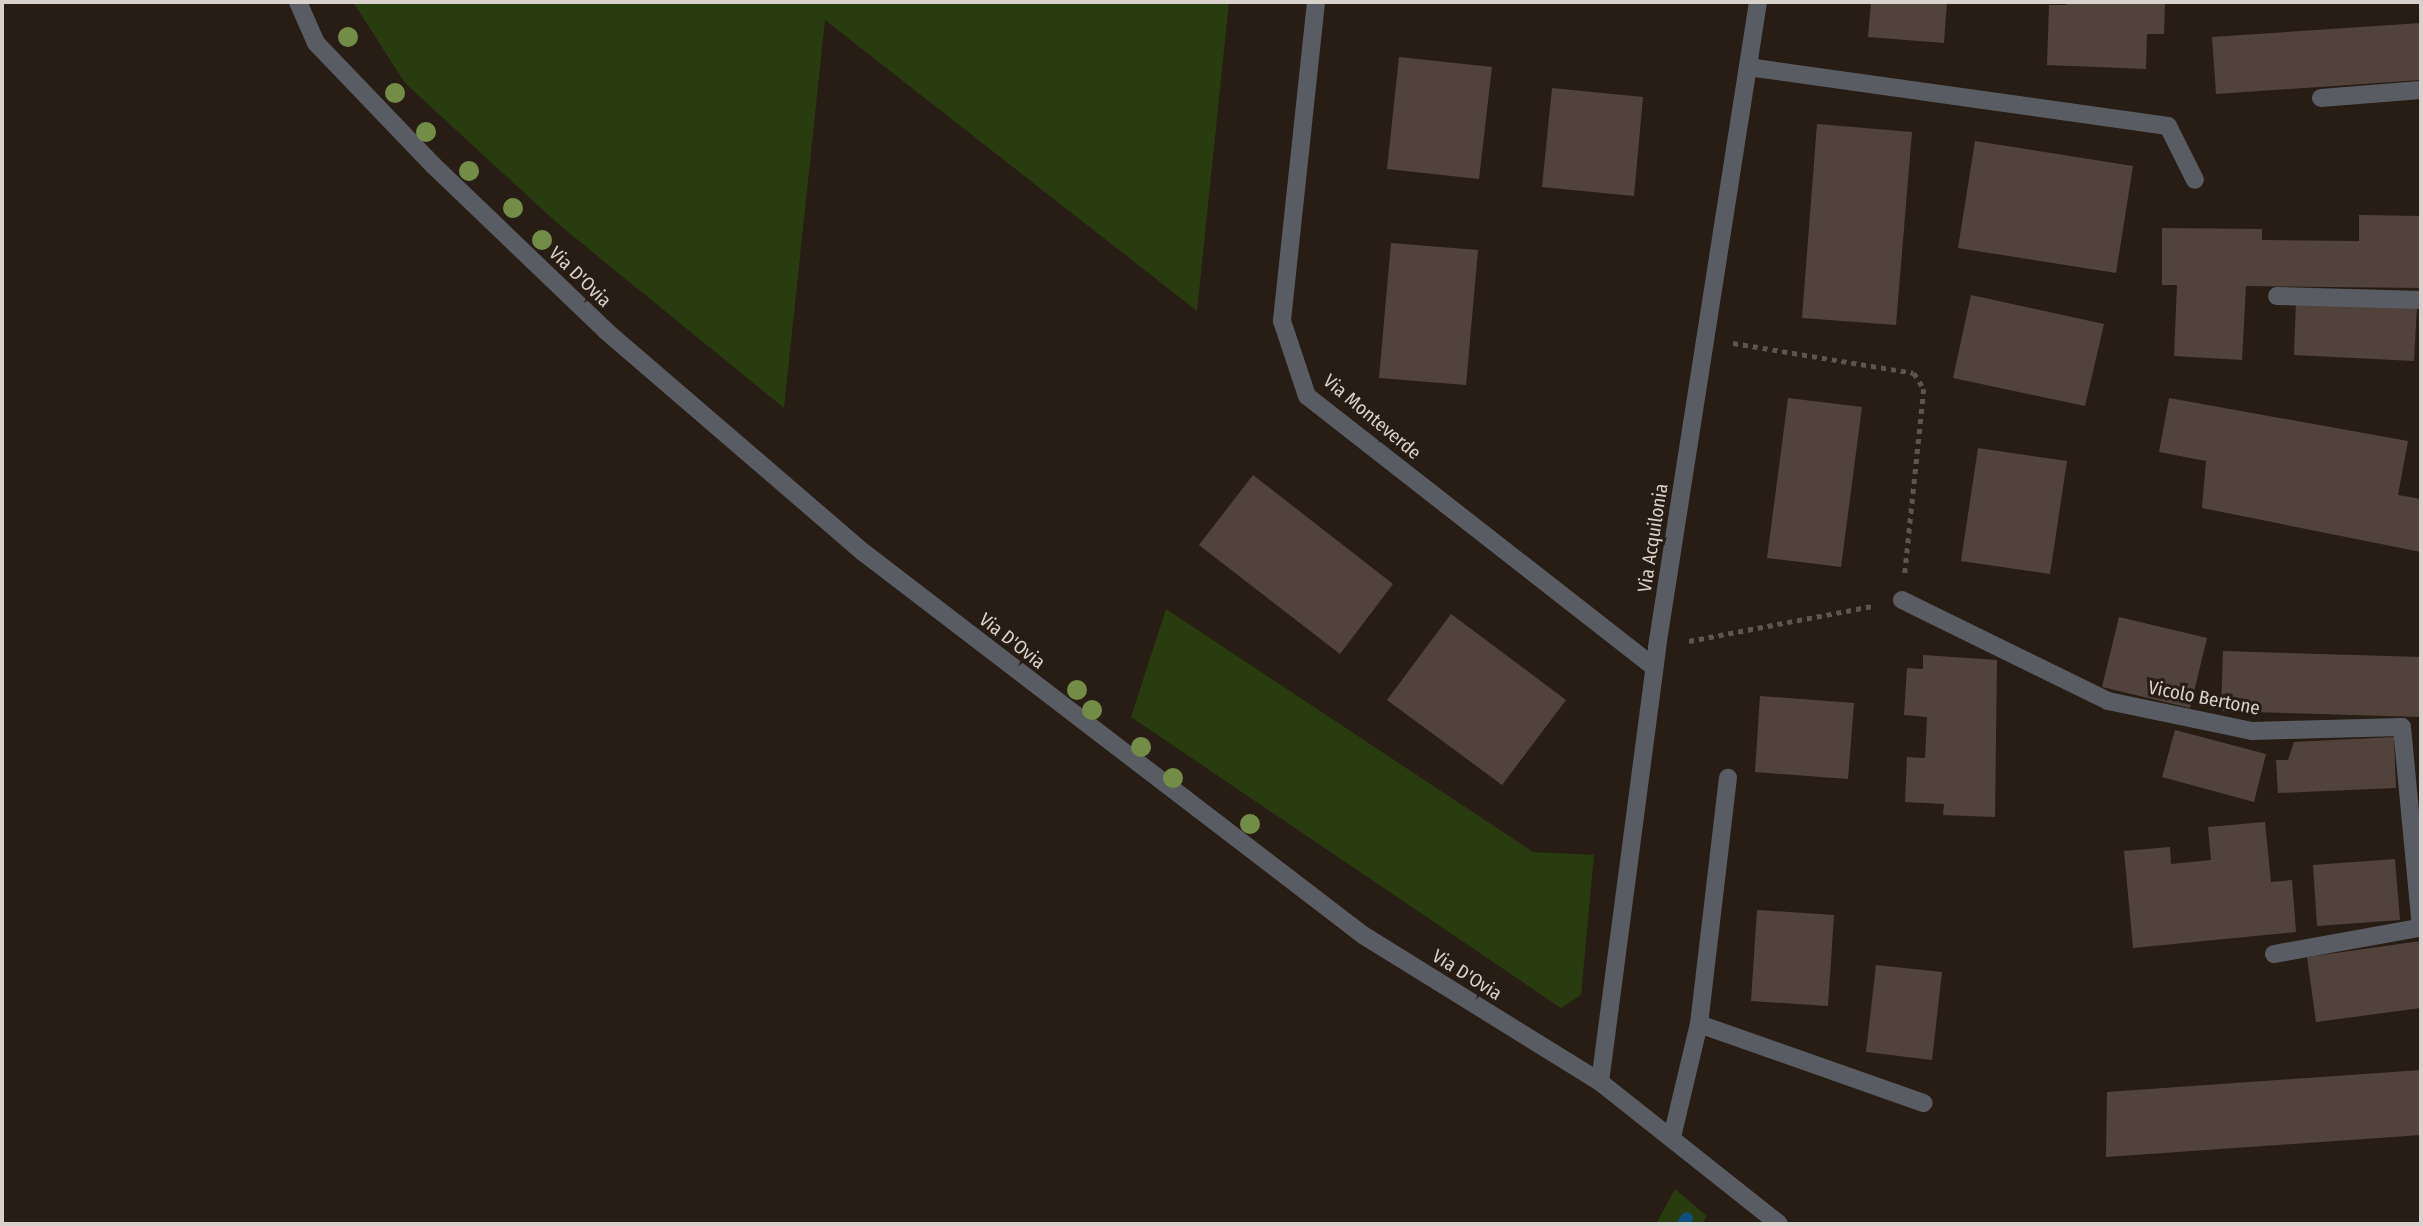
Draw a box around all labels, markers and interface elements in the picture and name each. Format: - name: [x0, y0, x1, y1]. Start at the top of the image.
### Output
- street label: Via D'Ovia: [544, 242, 616, 312]
- street label: Via Monteverde: [1319, 370, 1425, 464]
- street label: Via Acquilonia: [1633, 482, 1673, 594]
- street label: Via D'Ovia: [974, 608, 1050, 674]
- street label: Vicolo Bertone: [2146, 676, 2262, 720]
- street label: Via D'Ovia: [1428, 945, 1506, 1005]

